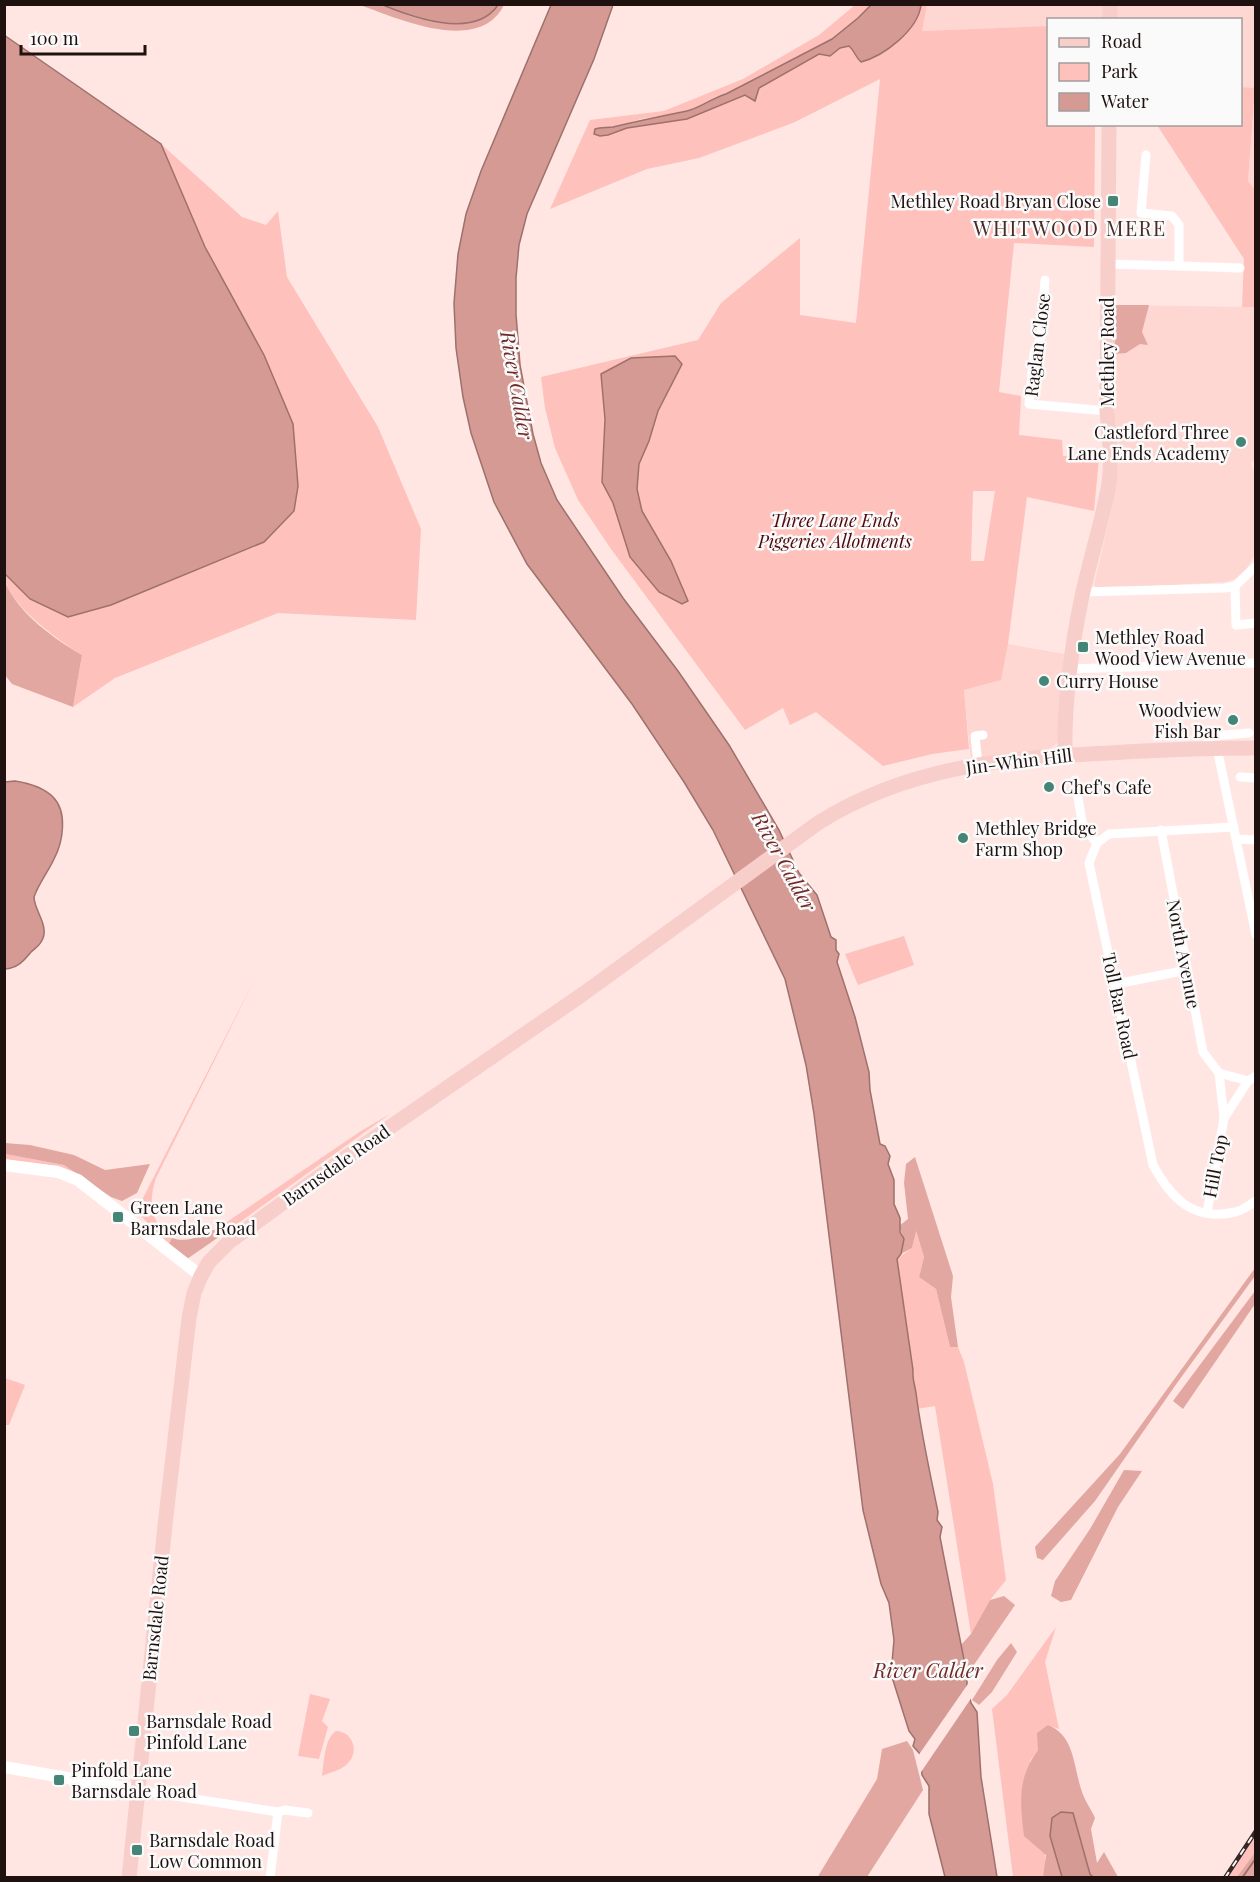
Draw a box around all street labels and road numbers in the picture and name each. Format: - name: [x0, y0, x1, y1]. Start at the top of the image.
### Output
- street label: Raglan Close: [1019, 292, 1055, 398]
- street label: Methley Road: [1095, 297, 1119, 407]
- street label: Jin-Whin Hill: [963, 743, 1074, 780]
- street label: North Avenue: [1162, 897, 1206, 1011]
- street label: Toll Bar Road: [1097, 951, 1143, 1062]
- street label: Barnsdale Road: [278, 1119, 395, 1211]
- street label: Hill Top: [1197, 1132, 1233, 1200]
- street label: Barnsdale Road: [136, 1554, 174, 1682]

